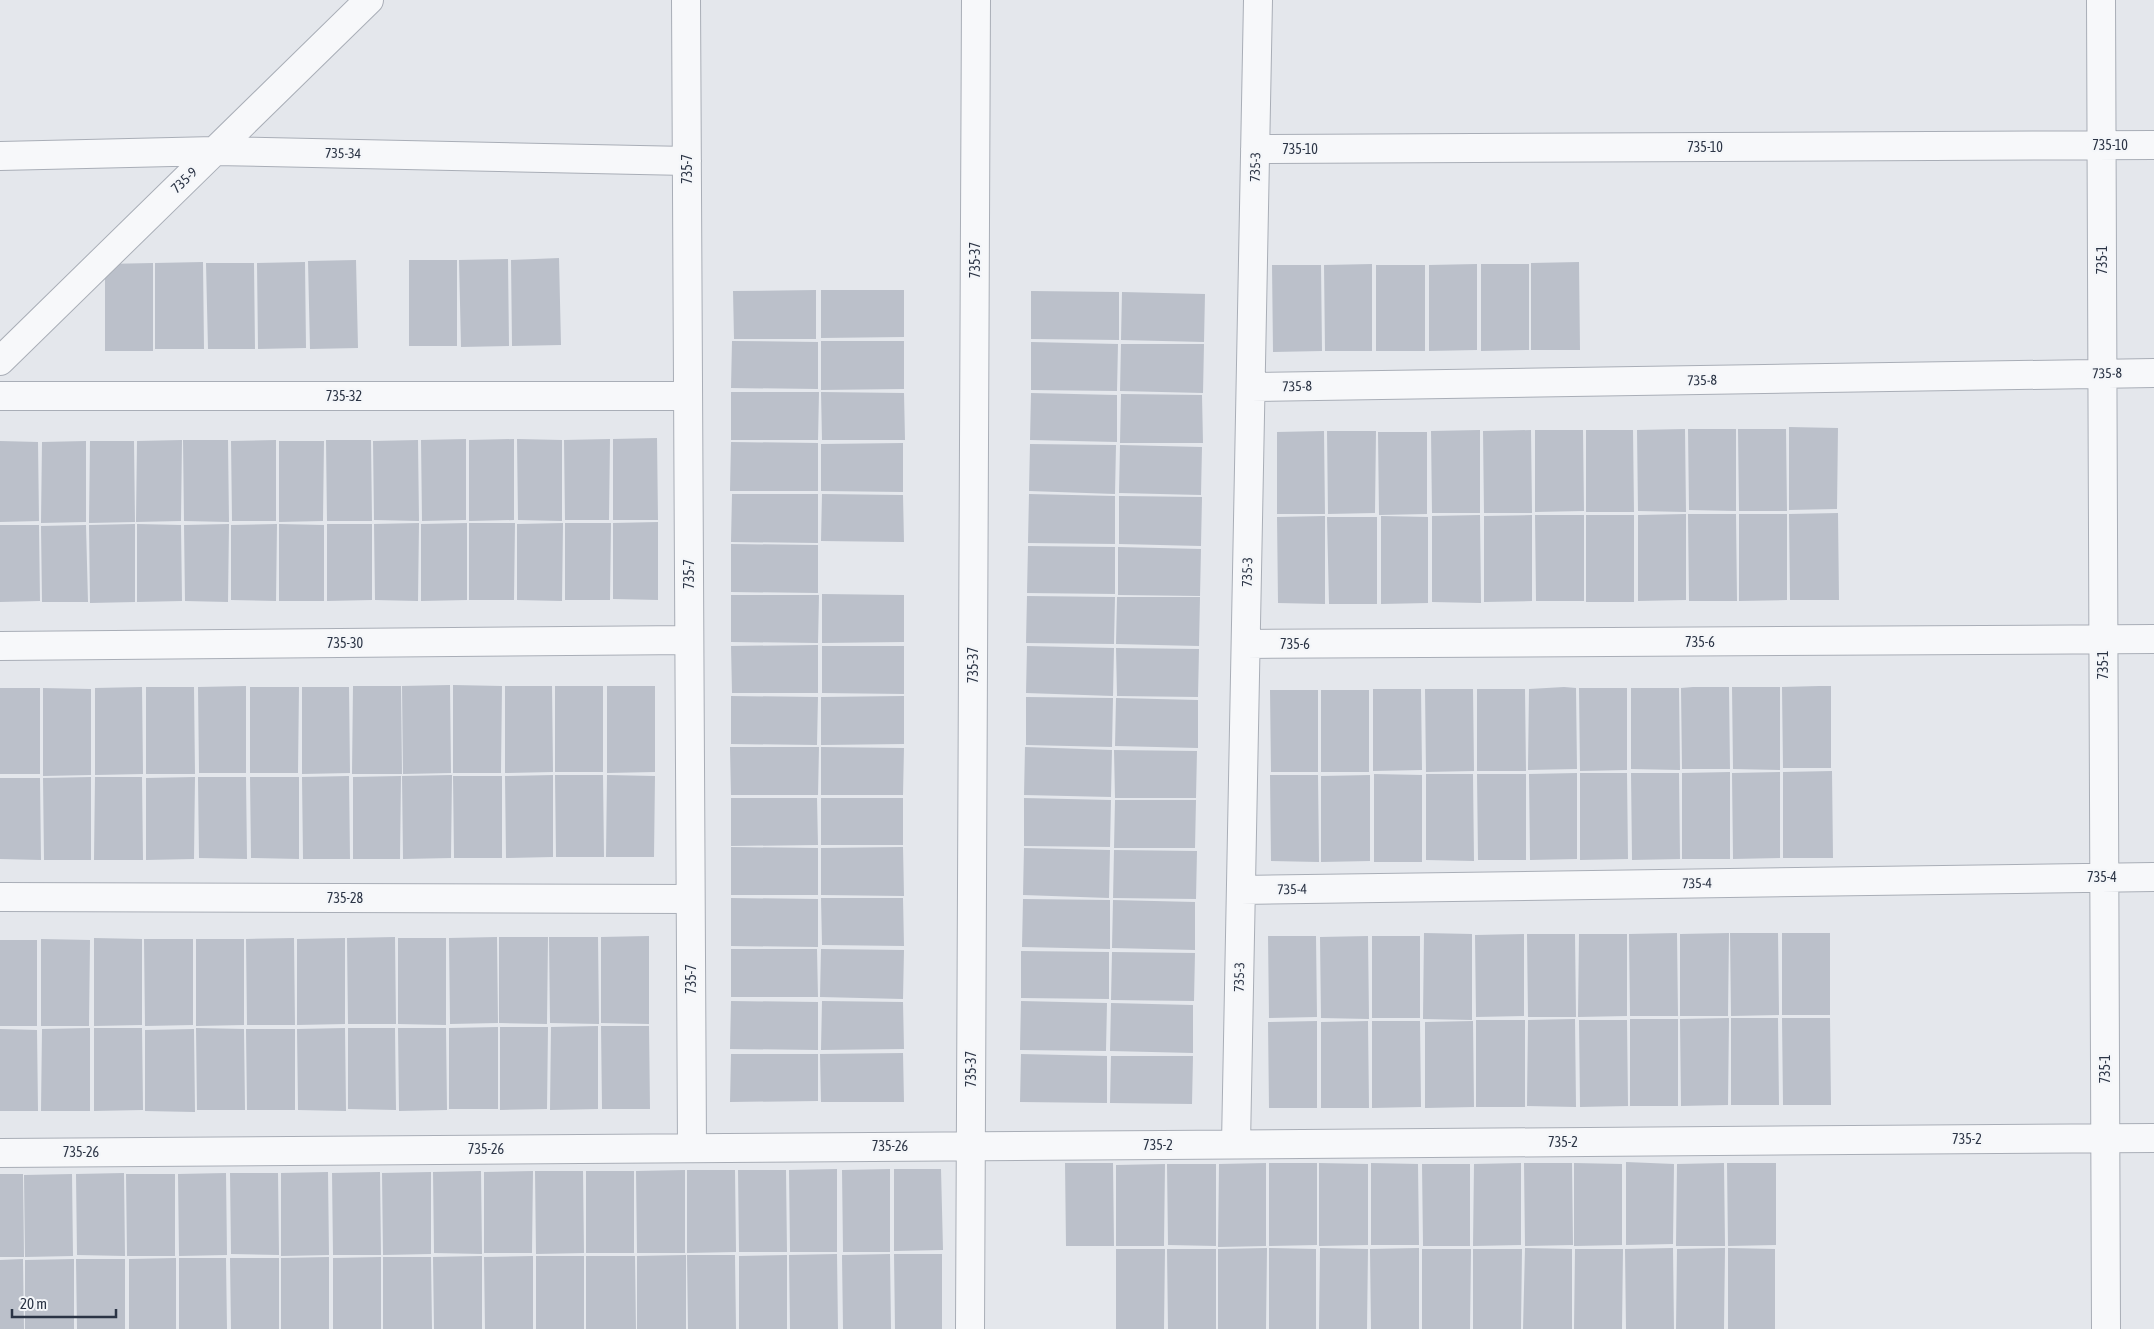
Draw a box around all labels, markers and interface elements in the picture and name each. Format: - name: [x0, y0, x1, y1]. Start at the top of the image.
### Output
- street label: 735-10: [2092, 137, 2128, 153]
- street label: 735-10: [1687, 139, 1723, 155]
- street label: 735-10: [1282, 141, 1318, 157]
- street label: 735-34: [325, 145, 362, 161]
- street label: 735-3: [1247, 152, 1263, 182]
- street label: 735-7: [679, 154, 695, 184]
- street label: 735-9: [168, 164, 200, 196]
- street label: 735-37: [967, 242, 983, 278]
- street label: 735-1: [2094, 245, 2110, 275]
- street label: 735-8: [2092, 365, 2122, 381]
- street label: 735-8: [1687, 372, 1717, 388]
- street label: 735-8: [1282, 378, 1312, 394]
- street label: 735-32: [326, 388, 362, 404]
- street label: 735-3: [1239, 557, 1255, 587]
- street label: 735-7: [681, 559, 697, 589]
- street label: 735-6: [1685, 634, 1715, 650]
- street label: 735-30: [327, 635, 364, 651]
- street label: 735-6: [1280, 636, 1310, 652]
- street label: 735-37: [965, 647, 981, 683]
- street label: 735-1: [2095, 650, 2111, 680]
- street label: 735-4: [2087, 869, 2117, 885]
- street label: 735-4: [1682, 875, 1712, 891]
- street label: 735-4: [1277, 881, 1307, 897]
- street label: 735-28: [327, 890, 364, 906]
- street label: 735-3: [1231, 962, 1247, 992]
- street label: 735-7: [683, 964, 699, 994]
- street label: 735-37: [963, 1051, 979, 1087]
- street label: 735-1: [2097, 1054, 2113, 1084]
- street label: 735-2: [1952, 1131, 1982, 1147]
- street label: 735-2: [1548, 1134, 1578, 1150]
- street label: 735-2: [1143, 1137, 1173, 1153]
- street label: 735-26: [872, 1138, 909, 1154]
- street label: 735-26: [468, 1141, 505, 1157]
- street label: 735-26: [63, 1144, 100, 1160]
- scale bar: [12, 1286, 116, 1318]
- text: 20 m: [20, 1295, 47, 1312]

